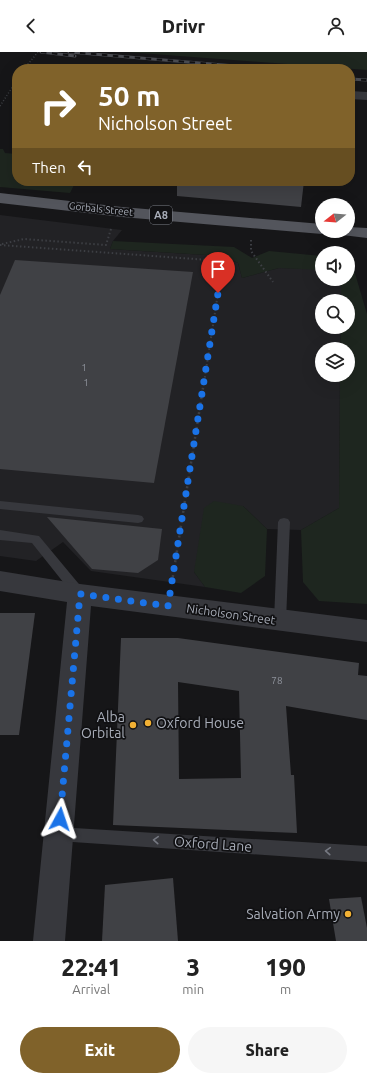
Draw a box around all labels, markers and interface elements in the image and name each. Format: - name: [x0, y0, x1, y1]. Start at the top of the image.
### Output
- icon: back: [20, 15, 42, 37]
- icon: person: [325, 15, 347, 37]
- text: Drivr: [162, 16, 205, 36]
- icon: right: [32, 80, 84, 132]
- text: 50 m: [98, 80, 160, 111]
- text: Nicholson Street: [98, 113, 232, 133]
- icon: left: [74, 156, 96, 178]
- text: Then: [32, 159, 66, 176]
- north arrow: [315, 198, 355, 238]
- map controls: [315, 198, 355, 382]
- street label: Gorbals Street: [68, 200, 134, 218]
- road number: A8: [150, 206, 172, 224]
- button: sound: [315, 246, 355, 286]
- pin: [201, 252, 235, 293]
- icon: arrive: [207, 258, 229, 280]
- button: search: [315, 294, 355, 334]
- button: layers: [315, 342, 355, 382]
- house number: 1: [81, 362, 87, 373]
- house number: 1: [83, 377, 89, 388]
- street label: Nicholson Street: [186, 601, 276, 627]
- house number: 78: [271, 675, 283, 686]
- place label: Alba Orbital: [81, 709, 125, 741]
- place label: Oxford House: [156, 715, 244, 731]
- marker: Oxford House: [143, 718, 153, 728]
- marker: Alba Orbital: [128, 720, 138, 730]
- position arrow: [39, 798, 81, 840]
- street label: Oxford Lane: [173, 833, 253, 855]
- one-way arrow: [153, 836, 159, 845]
- one-way arrow: [325, 847, 331, 856]
- place label: Salvation Army: [246, 906, 340, 922]
- marker: Salvation Army: [343, 909, 353, 919]
- text: 22:41: [61, 954, 121, 981]
- text: 3: [186, 954, 200, 981]
- text: 190: [265, 954, 306, 981]
- text: Arrival: [72, 982, 110, 996]
- text: min: [182, 982, 204, 996]
- text: m: [280, 982, 291, 996]
- button: Exit: [20, 1027, 180, 1073]
- button: Share: [188, 1027, 347, 1073]

